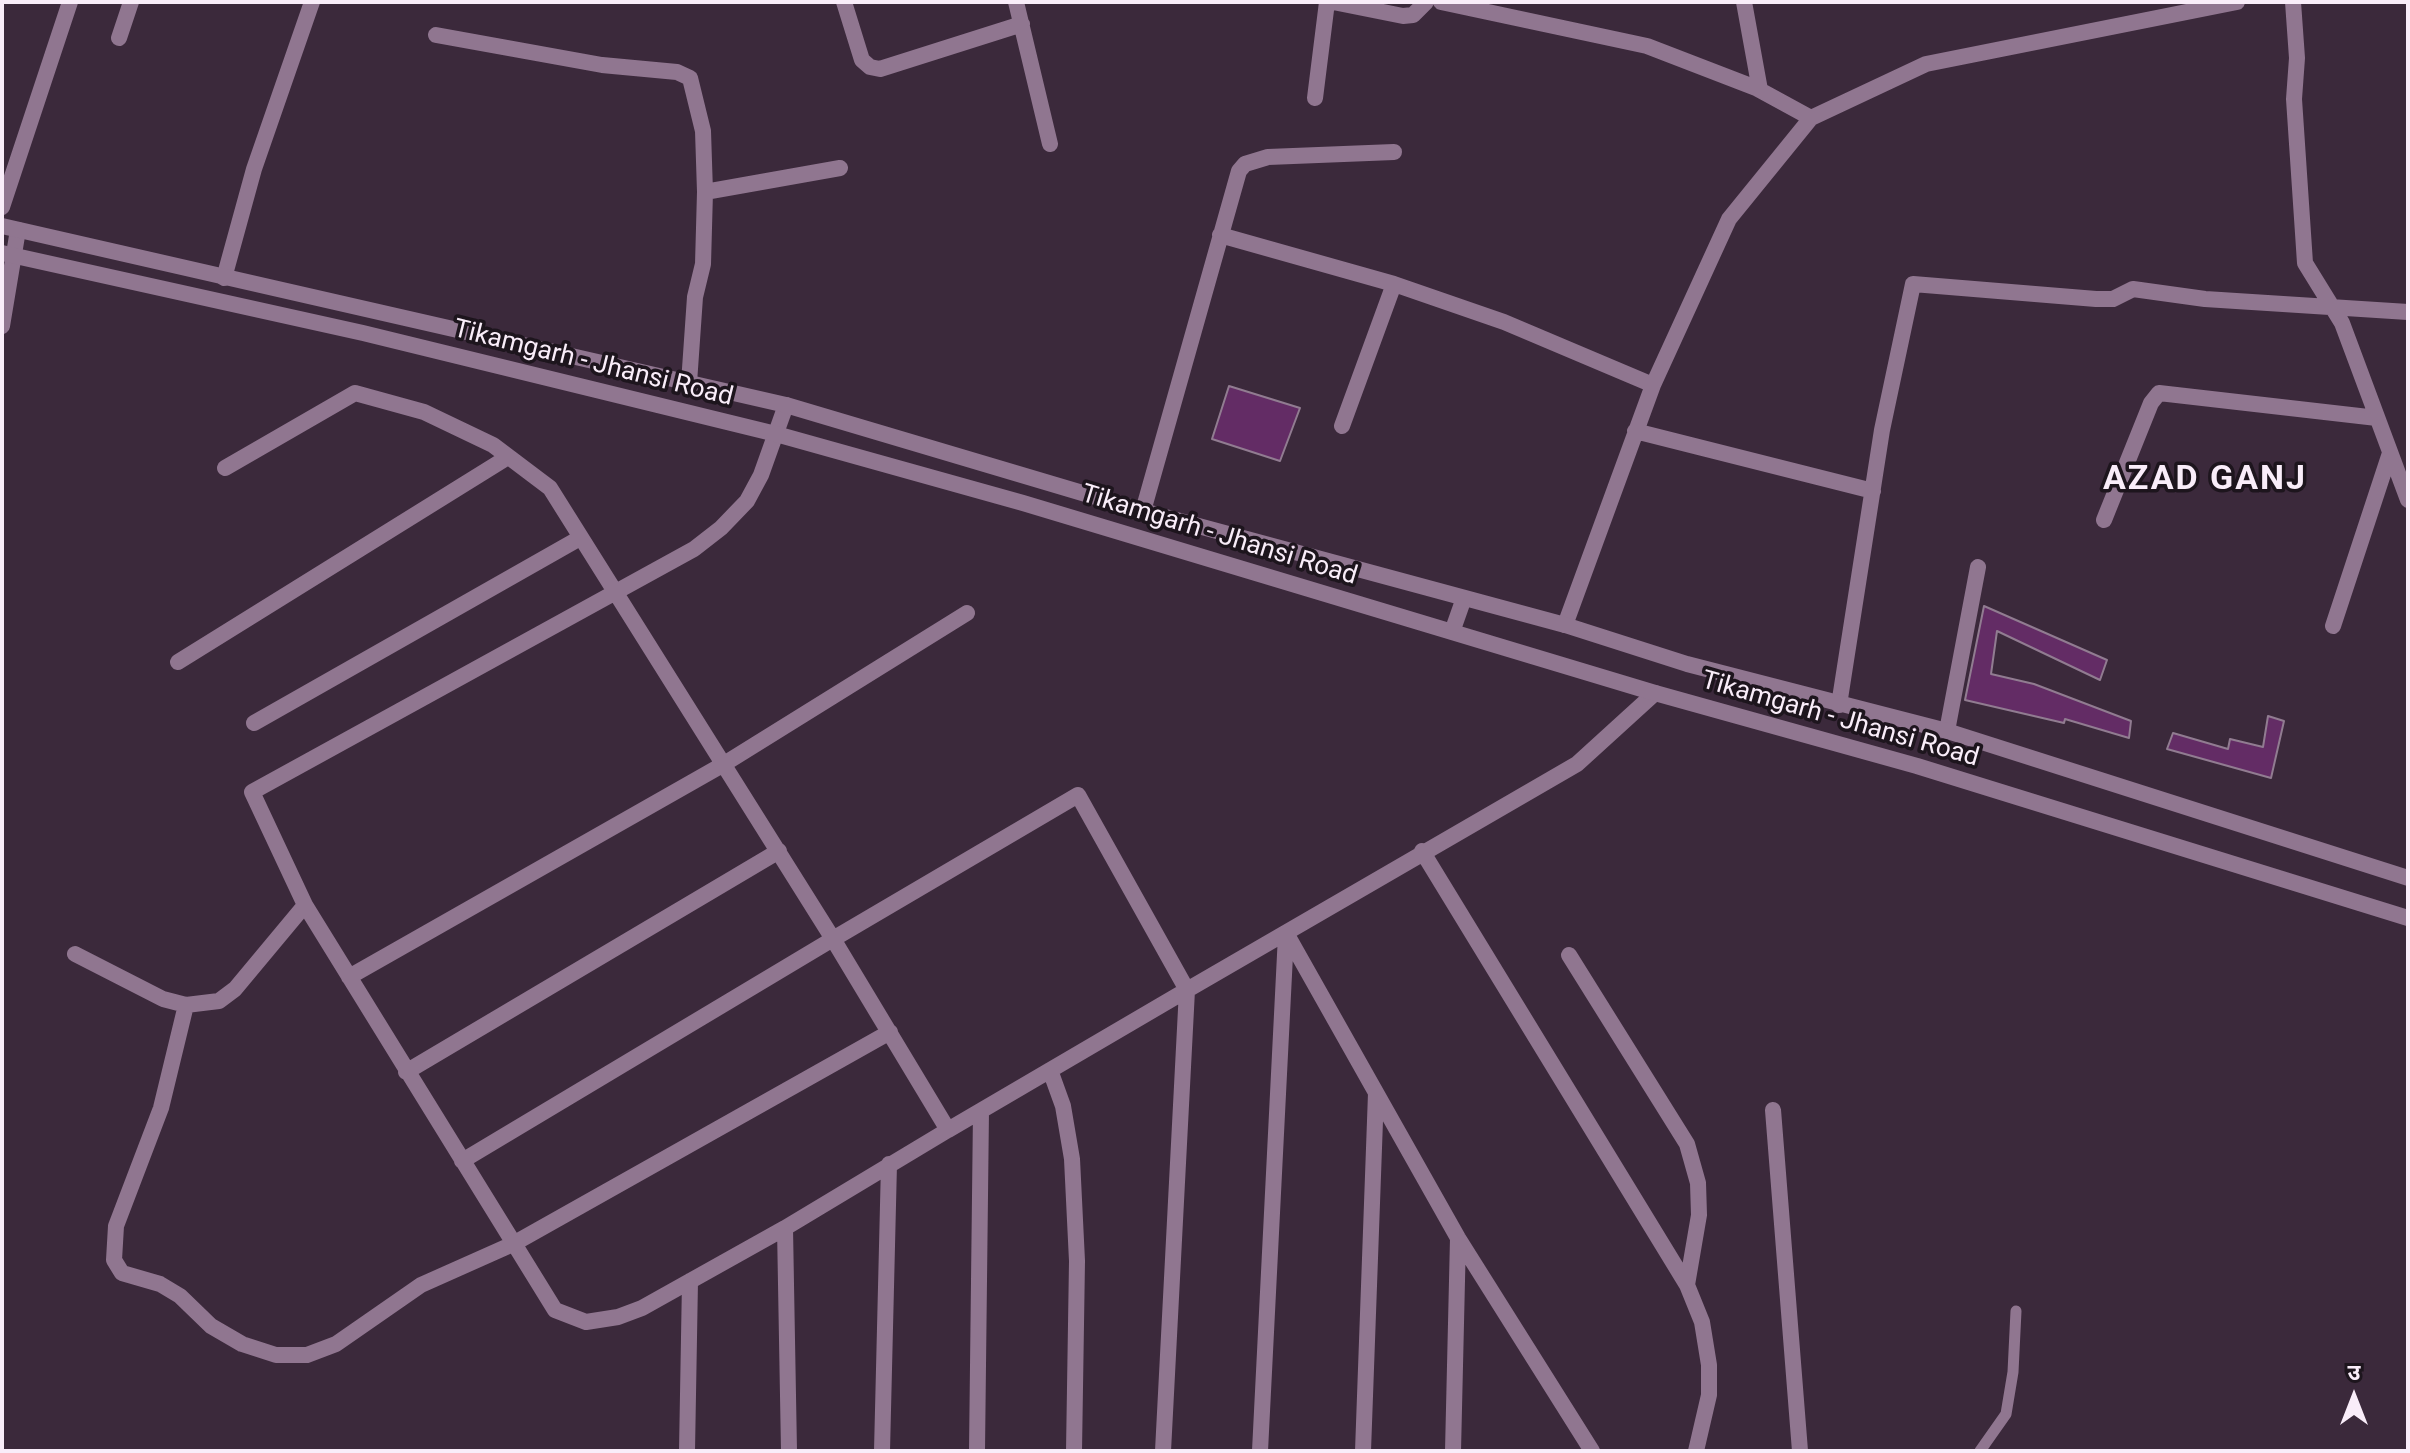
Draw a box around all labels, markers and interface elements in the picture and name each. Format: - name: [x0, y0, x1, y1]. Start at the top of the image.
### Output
- street label: Tikamgarh - Jhansi Road: [450, 314, 736, 414]
- district label: AZAD GANJ: [2103, 460, 2307, 500]
- street label: Tikamgarh - Jhansi Road: [1077, 479, 1361, 593]
- street label: Tikamgarh - Jhansi Road: [1698, 665, 1982, 775]
- north arrow: [2314, 1357, 2394, 1437]
- text: उ: [2348, 1360, 2360, 1385]

